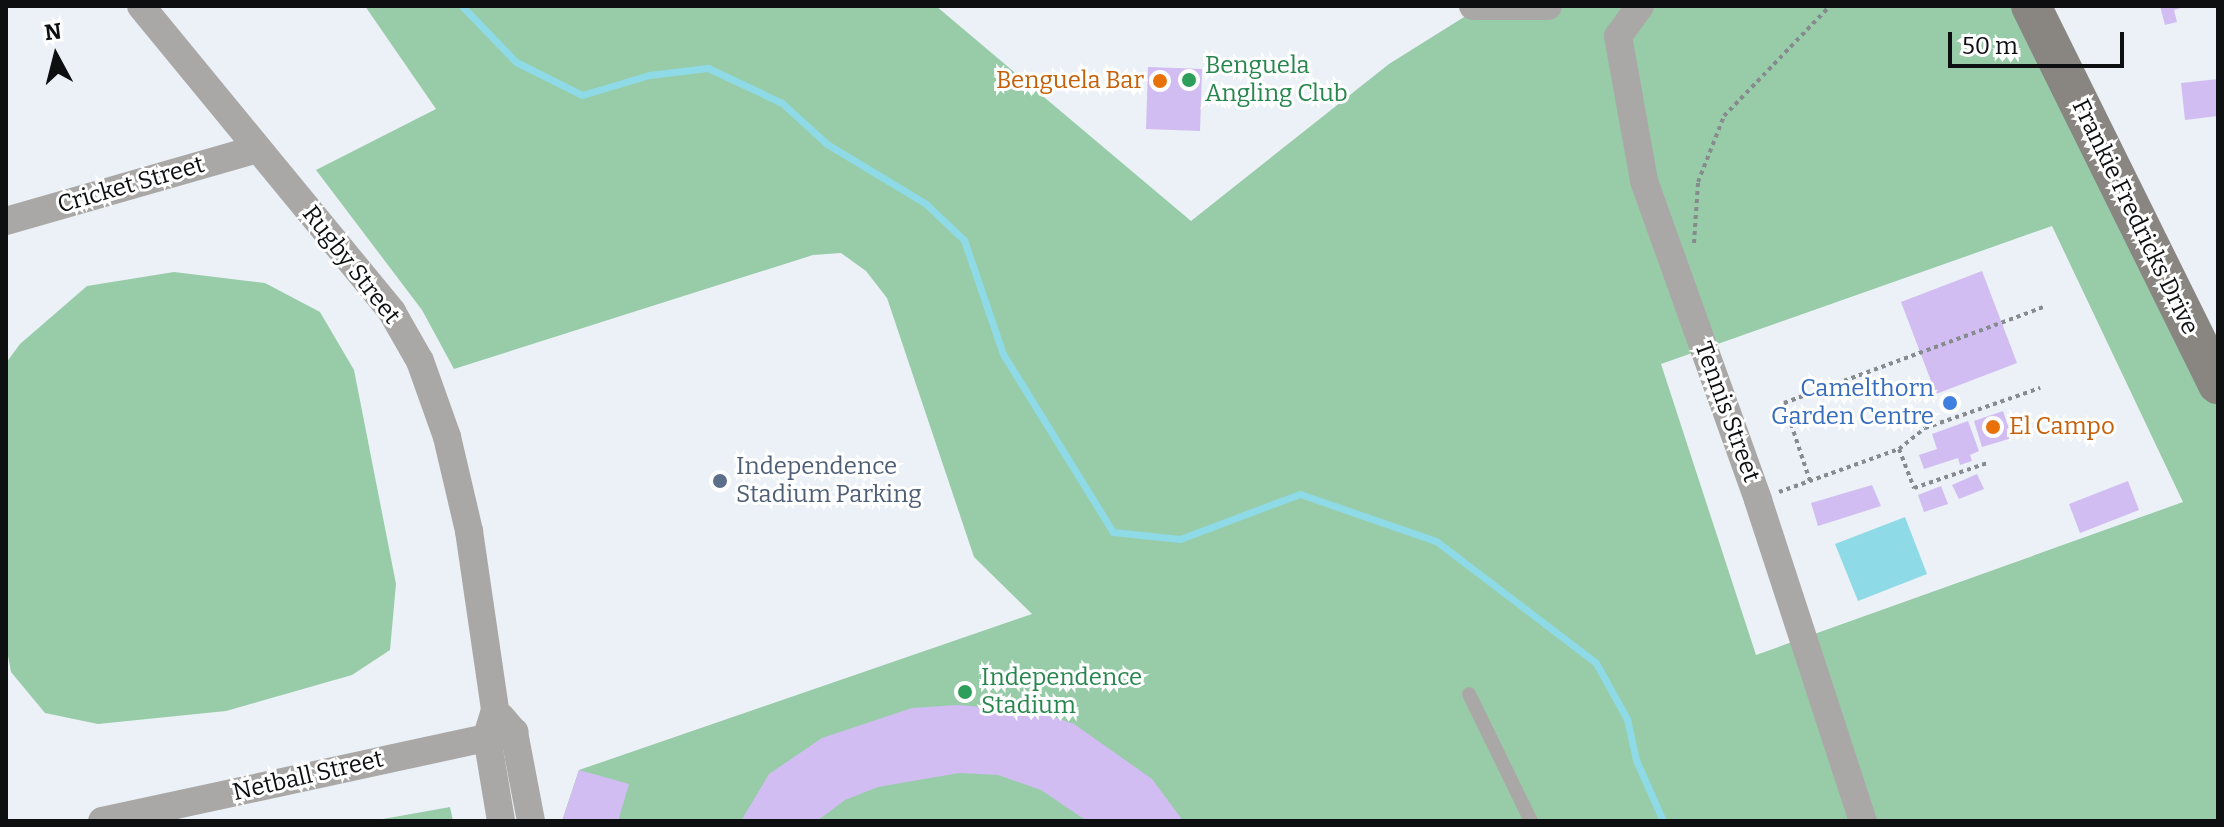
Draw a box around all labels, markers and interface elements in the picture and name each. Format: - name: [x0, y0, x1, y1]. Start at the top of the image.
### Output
- north arrow: [16, 16, 96, 96]
- scale bar: [1952, 16, 2128, 66]
- text: N: [43, 17, 63, 46]
- text: 50 m: [1962, 32, 2018, 60]
- place label: Benguela Angling Club: [1205, 52, 1348, 108]
- place label: Benguela Bar: [996, 67, 1144, 95]
- marker: Benguela Angling Club: [1180, 71, 1198, 89]
- marker: Benguela Bar: [1151, 72, 1169, 90]
- street label: Frankie Fredricks Drive: [2066, 95, 2204, 339]
- street label: Cricket Street: [54, 150, 208, 220]
- street label: Rugby Street: [296, 200, 406, 330]
- street label: Tennis Street: [1688, 338, 1766, 486]
- place label: Camelthorn Garden Centre: [1771, 375, 1934, 431]
- marker: Camelthorn Garden Centre: [1941, 394, 1959, 412]
- place label: El Campo: [2009, 413, 2115, 441]
- marker: El Campo: [1984, 418, 2002, 436]
- place label: Independence Stadium Parking: [736, 453, 922, 509]
- marker: Independence Stadium Parking: [711, 472, 729, 490]
- place label: Independence Stadium: [981, 664, 1142, 720]
- marker: Independence Stadium: [956, 683, 974, 701]
- street label: Netball Street: [230, 745, 386, 807]

